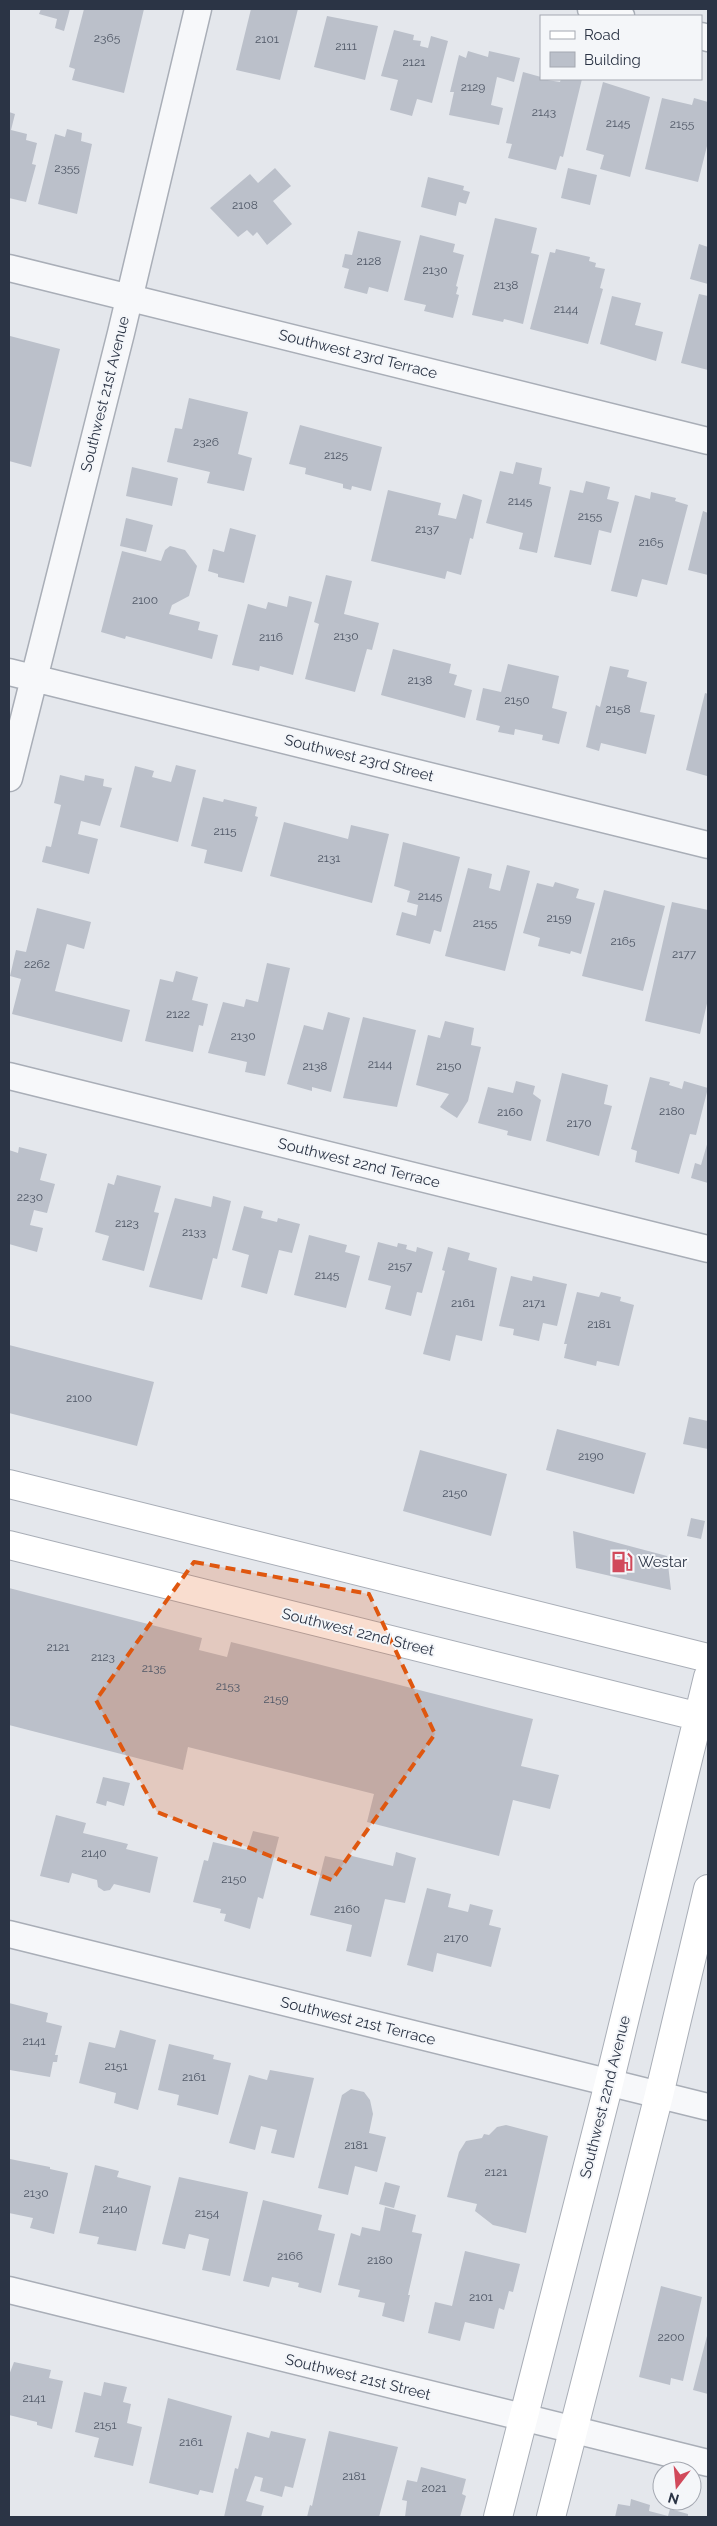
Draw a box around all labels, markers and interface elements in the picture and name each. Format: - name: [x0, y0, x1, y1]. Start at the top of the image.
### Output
- legend: [540, 15, 702, 80]
- text: Road: [584, 26, 620, 44]
- house number: 2365: [94, 31, 121, 45]
- house number: 2101: [255, 32, 279, 46]
- house number: 2111: [335, 39, 357, 53]
- text: Building: [584, 51, 641, 69]
- house number: 2121: [403, 55, 425, 69]
- house number: 2129: [461, 80, 485, 94]
- house number: 2143: [532, 105, 556, 119]
- house number: 2145: [606, 116, 631, 130]
- house number: 2155: [670, 117, 695, 131]
- house number: 2355: [54, 161, 80, 175]
- house number: 2108: [232, 198, 258, 212]
- house number: 2128: [357, 254, 381, 268]
- house number: 2130: [422, 263, 448, 277]
- house number: 2138: [494, 278, 518, 292]
- house number: 2144: [554, 302, 579, 316]
- street label: Southwest 21st Avenue: [77, 314, 133, 474]
- street label: Southwest 23rd Terrace: [277, 326, 439, 382]
- house number: 2326: [193, 435, 219, 449]
- house number: 2125: [324, 448, 349, 462]
- house number: 2145: [508, 494, 533, 508]
- house number: 2155: [578, 509, 603, 523]
- house number: 2137: [415, 522, 440, 536]
- house number: 2165: [638, 535, 664, 549]
- house number: 2100: [132, 593, 158, 607]
- house number: 2130: [333, 629, 359, 643]
- house number: 2116: [259, 630, 283, 644]
- house number: 2138: [408, 673, 432, 687]
- house number: 2150: [504, 693, 530, 707]
- house number: 2158: [605, 702, 631, 716]
- street label: Southwest 23rd Street: [283, 731, 435, 785]
- house number: 2115: [213, 824, 237, 838]
- house number: 2131: [318, 851, 340, 865]
- house number: 2145: [418, 889, 443, 903]
- house number: 2159: [547, 911, 571, 925]
- house number: 2155: [473, 916, 498, 930]
- house number: 2165: [610, 934, 636, 948]
- house number: 2177: [672, 947, 697, 961]
- house number: 2262: [24, 957, 50, 971]
- house number: 2122: [166, 1007, 190, 1021]
- house number: 2130: [230, 1029, 256, 1043]
- house number: 2144: [368, 1057, 393, 1071]
- house number: 2138: [303, 1059, 327, 1073]
- house number: 2150: [436, 1059, 462, 1073]
- house number: 2180: [659, 1104, 685, 1118]
- house number: 2160: [497, 1105, 523, 1119]
- house number: 2170: [566, 1116, 592, 1130]
- street label: Southwest 22nd Terrace: [276, 1134, 442, 1192]
- house number: 2230: [17, 1190, 43, 1204]
- house number: 2123: [115, 1216, 139, 1230]
- house number: 2133: [182, 1225, 206, 1239]
- house number: 2157: [388, 1259, 413, 1273]
- house number: 2145: [315, 1268, 340, 1282]
- house number: 2161: [451, 1296, 475, 1310]
- house number: 2171: [523, 1296, 545, 1310]
- house number: 2181: [587, 1317, 611, 1331]
- house number: 2100: [66, 1391, 92, 1405]
- house number: 2190: [578, 1449, 604, 1463]
- house number: 2150: [442, 1486, 468, 1500]
- fuel station icon: Westar: [609, 1549, 635, 1575]
- place label: Westar: [638, 1553, 688, 1571]
- street label: Southwest 22nd Street: [280, 1604, 436, 1660]
- house number: 2121: [47, 1640, 69, 1654]
- house number: 2123: [91, 1650, 115, 1664]
- house number: 2135: [142, 1661, 167, 1675]
- house number: 2153: [216, 1679, 240, 1693]
- house number: 2159: [264, 1692, 288, 1706]
- house number: 2140: [81, 1846, 107, 1860]
- house number: 2150: [221, 1872, 247, 1886]
- house number: 2160: [334, 1902, 360, 1916]
- house number: 2170: [443, 1931, 469, 1945]
- street label: Southwest 21st Terrace: [279, 1993, 438, 2049]
- street label: Southwest 22nd Avenue: [576, 2014, 634, 2180]
- house number: 2141: [22, 2034, 46, 2048]
- house number: 2151: [104, 2059, 128, 2073]
- house number: 2161: [182, 2070, 206, 2084]
- house number: 2181: [344, 2138, 368, 2152]
- house number: 2121: [485, 2165, 507, 2179]
- house number: 2130: [23, 2186, 49, 2200]
- house number: 2140: [102, 2202, 128, 2216]
- house number: 2154: [195, 2206, 220, 2220]
- house number: 2166: [277, 2249, 303, 2263]
- house number: 2180: [367, 2253, 393, 2267]
- house number: 2101: [469, 2290, 493, 2304]
- house number: 2200: [657, 2330, 685, 2344]
- street label: Southwest 21st Street: [283, 2350, 433, 2404]
- house number: 2141: [22, 2391, 46, 2405]
- house number: 2151: [93, 2418, 117, 2432]
- house number: 2161: [179, 2435, 203, 2449]
- north arrow: [652, 2461, 702, 2511]
- house number: 2181: [342, 2469, 366, 2483]
- house number: 2021: [422, 2481, 446, 2495]
- text: N: [666, 2489, 681, 2508]

